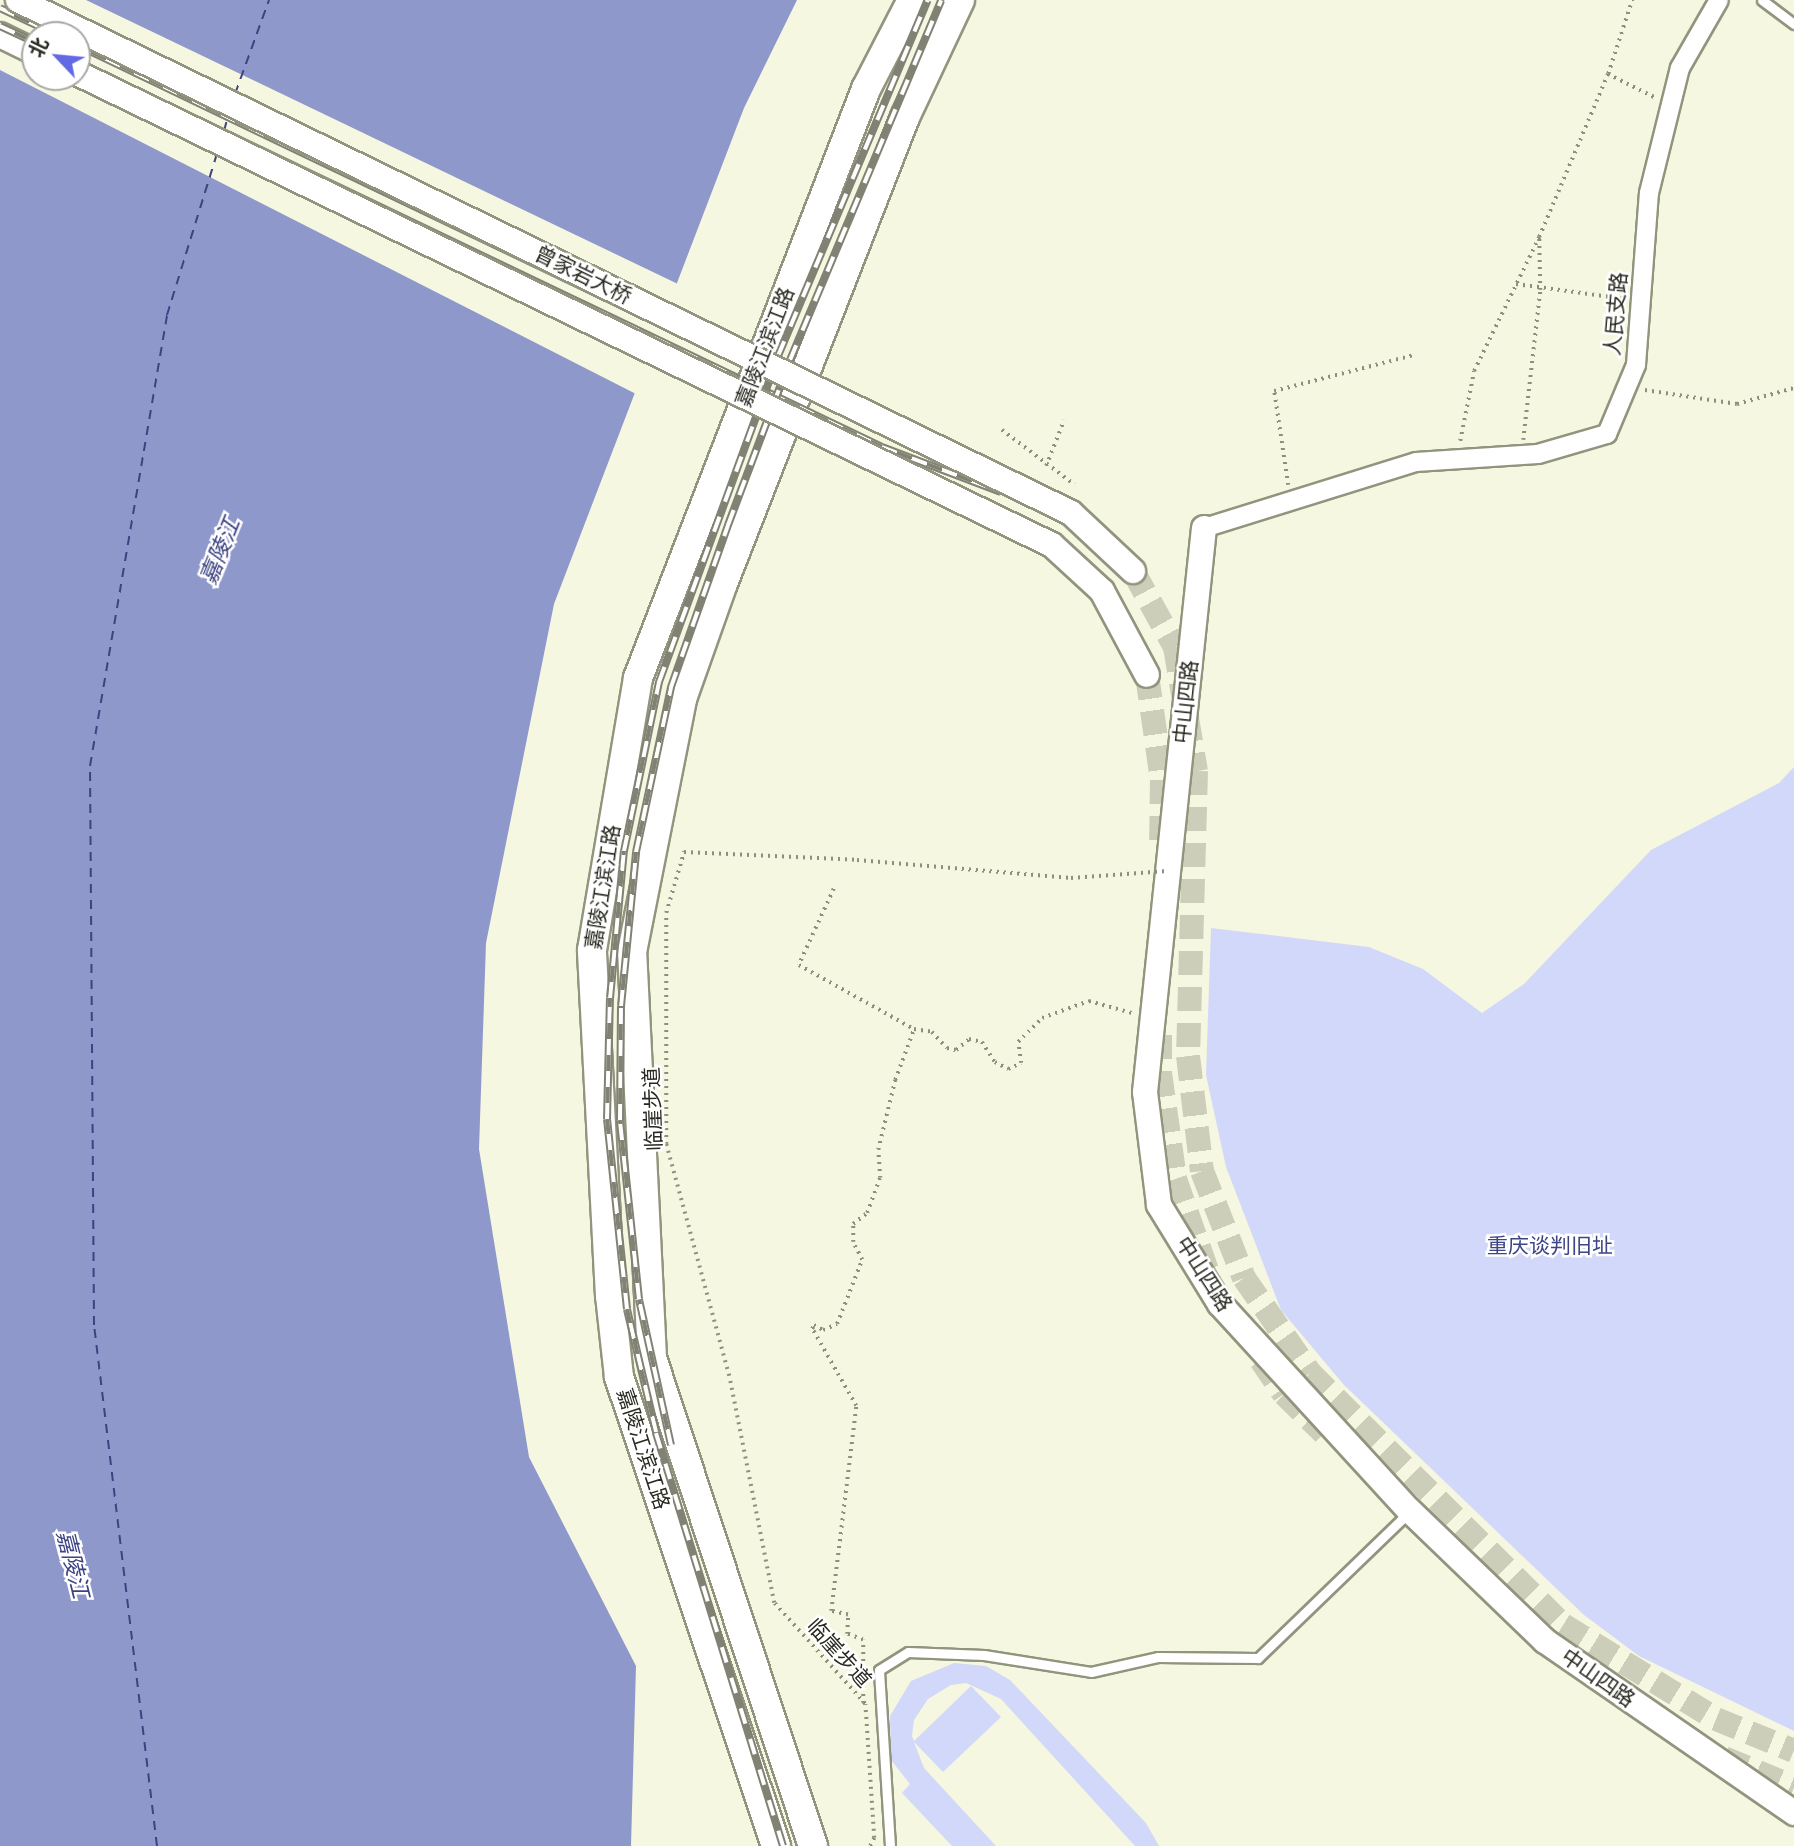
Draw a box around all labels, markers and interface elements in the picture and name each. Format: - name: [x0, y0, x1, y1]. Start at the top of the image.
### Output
- north arrow: [21, 21, 91, 91]
- text: 北: [24, 34, 53, 61]
- street label: 曾家岩大桥: [530, 241, 636, 309]
- street label: 人民支路: [1600, 271, 1632, 357]
- street label: 嘉陵江滨江路: [731, 284, 799, 410]
- water label: 嘉陵江: [194, 514, 246, 588]
- street label: 中山四路: [1169, 659, 1203, 745]
- street label: 嘉陵江滨江路: [581, 823, 625, 951]
- street label: 临崖步道: [639, 1067, 667, 1151]
- street label: 中山四路: [1171, 1232, 1237, 1316]
- park label: 重庆谈判旧址: [1487, 1233, 1613, 1259]
- street label: 嘉陵江滨江路: [612, 1385, 674, 1513]
- water label: 嘉陵江: [51, 1527, 95, 1601]
- street label: 临崖步道: [802, 1613, 876, 1693]
- street label: 中山四路: [1556, 1644, 1640, 1712]

